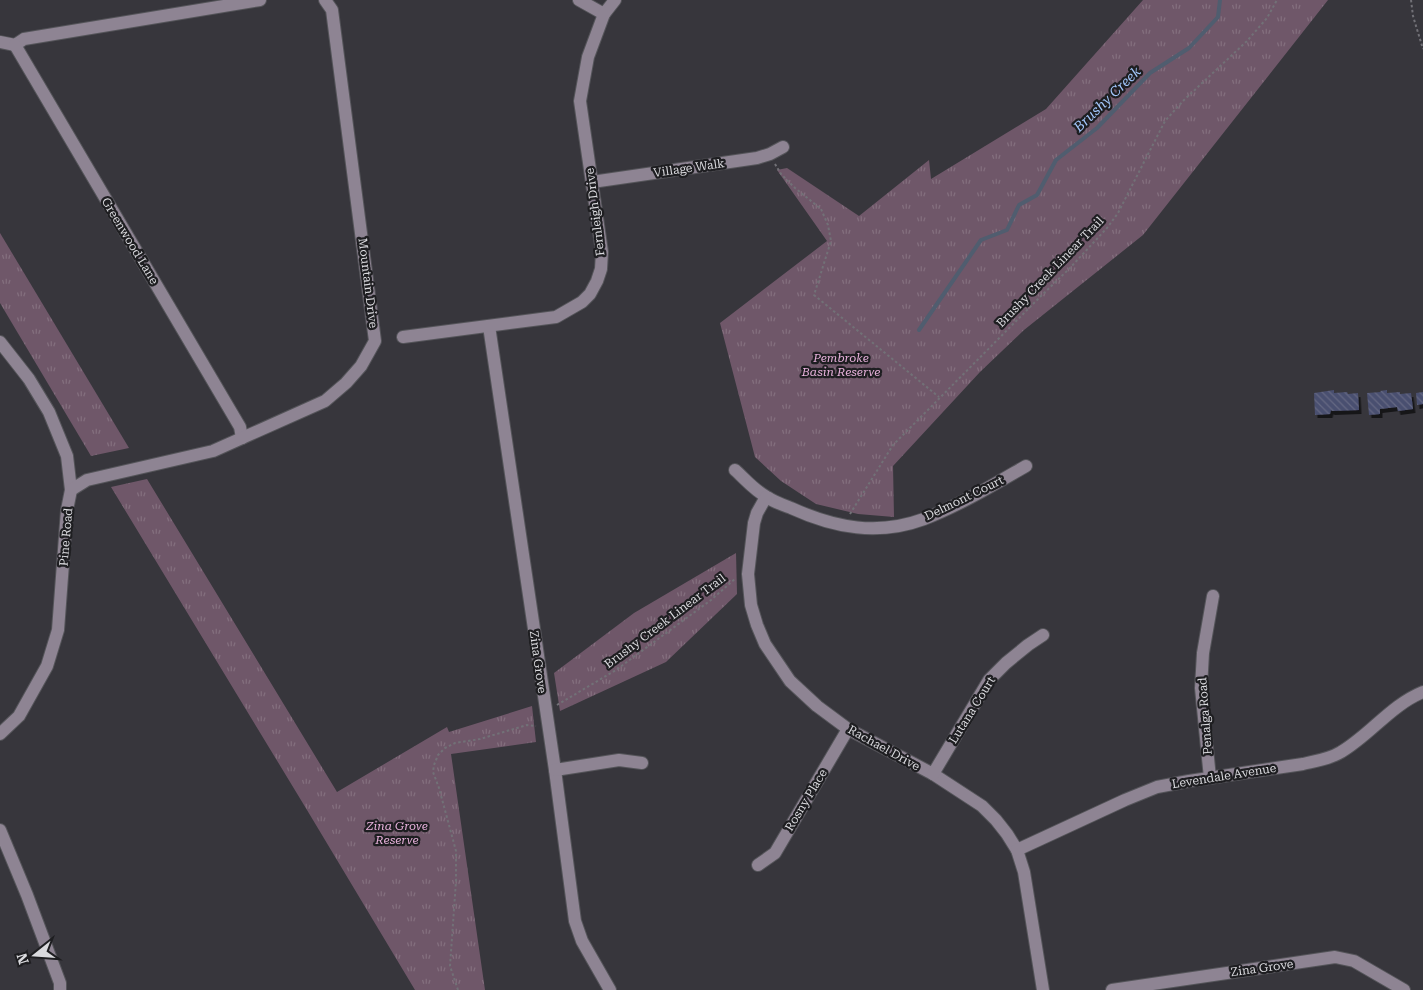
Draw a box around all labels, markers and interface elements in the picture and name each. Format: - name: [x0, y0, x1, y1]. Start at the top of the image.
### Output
- water label: Brushy Creek: [1070, 63, 1144, 136]
- street label: Village Walk: [652, 156, 726, 180]
- street label: Fernleigh Drive: [583, 167, 607, 257]
- street label: Greenwood Lane: [99, 195, 162, 287]
- street label: Brushy Creek Linear Trail: [994, 214, 1107, 330]
- street label: Mountain Drive: [356, 237, 381, 329]
- park label: Pembroke Basin Reserve: [801, 351, 880, 379]
- street label: Delmont Court: [922, 473, 1006, 523]
- street label: Pine Road: [56, 507, 76, 567]
- street label: Brushy Creek Linear Trail: [602, 571, 729, 671]
- street label: Zina Grove: [527, 630, 549, 695]
- street label: Lutana Court: [946, 674, 998, 746]
- street label: Penalga Road: [1195, 676, 1215, 755]
- street label: Rachael Drive: [846, 722, 923, 774]
- street label: Levendale Avenue: [1171, 761, 1278, 791]
- street label: Rosny Place: [782, 766, 830, 834]
- park label: Zina Grove Reserve: [365, 819, 428, 847]
- north arrow: [10, 930, 60, 980]
- text: N: [13, 951, 32, 966]
- street label: Zina Grove: [1230, 957, 1295, 979]

